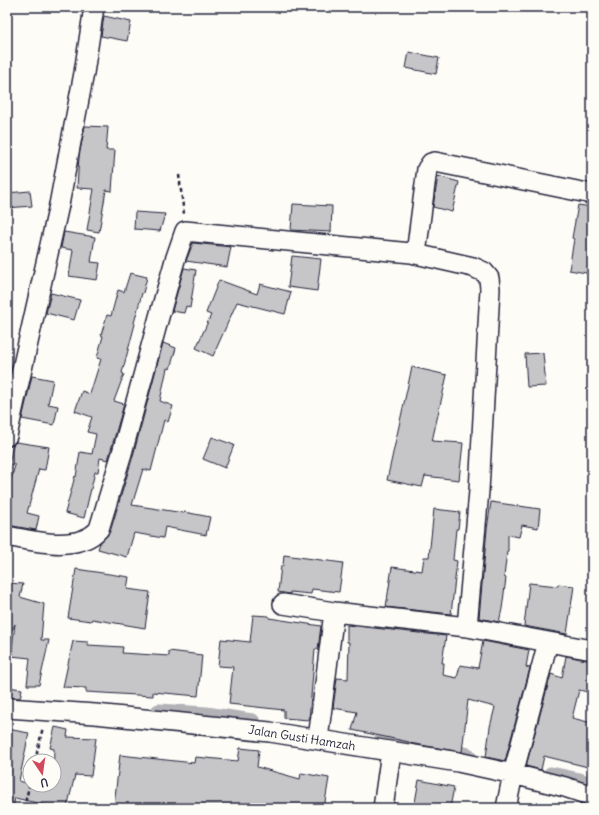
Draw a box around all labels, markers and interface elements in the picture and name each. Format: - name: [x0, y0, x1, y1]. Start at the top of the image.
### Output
- street label: Jalan Gusti Hamzah: [247, 722, 357, 753]
- north arrow: [22, 753, 62, 793]
- text: U: [39, 775, 49, 790]

